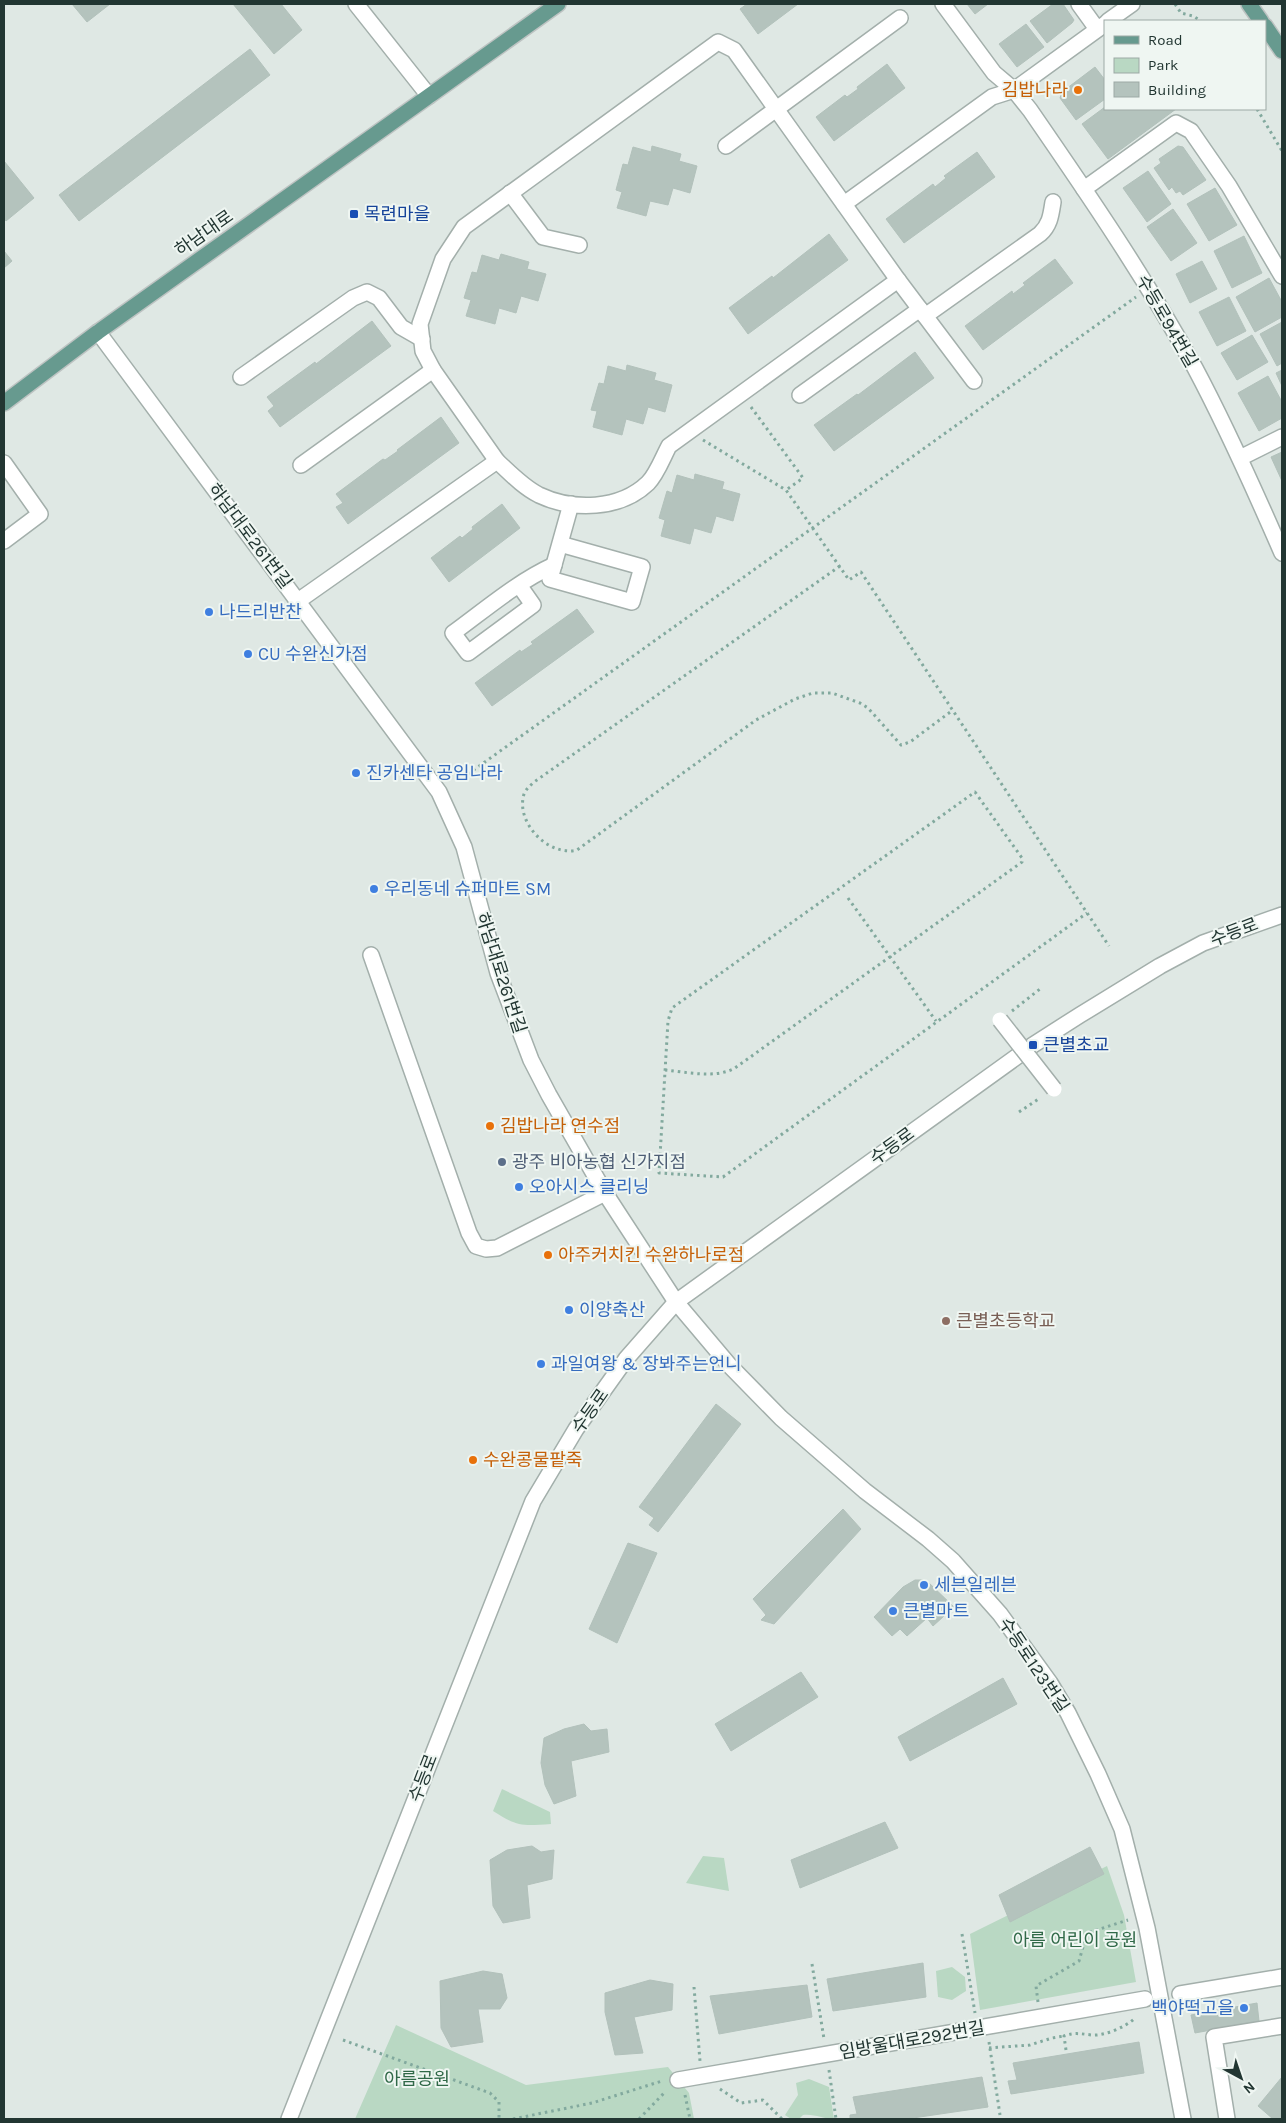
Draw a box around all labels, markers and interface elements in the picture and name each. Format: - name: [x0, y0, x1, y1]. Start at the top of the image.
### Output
- legend: [1104, 20, 1266, 110]
- text: Road: [1148, 31, 1183, 49]
- text: Park: [1148, 56, 1178, 74]
- place label: 김밥나라: [1002, 79, 1068, 101]
- text: Building: [1148, 81, 1206, 99]
- marker: 김밥나라: [1072, 84, 1084, 96]
- place label: 목련마을: [364, 203, 430, 225]
- street label: 하남대로: [171, 205, 237, 261]
- marker: 목련마을: [348, 208, 360, 220]
- street label: 수등로94번길: [1132, 271, 1202, 371]
- street label: 하남대로261번길: [203, 479, 297, 593]
- place label: 나드리반찬: [219, 601, 302, 623]
- marker: 나드리반찬: [203, 606, 215, 618]
- place label: CU 수완신가점: [258, 643, 368, 665]
- marker: CU 수완신가점: [242, 648, 254, 660]
- place label: 진카센타 공임나라: [366, 762, 503, 784]
- marker: 진카센타 공임나라: [350, 767, 362, 779]
- place label: 우리동네 슈퍼마트 SM: [384, 878, 551, 900]
- marker: 우리동네 슈퍼마트 SM: [368, 883, 380, 895]
- street label: 하남대로261번길: [471, 910, 531, 1036]
- street label: 수등로: [1207, 913, 1261, 951]
- place label: 큰별초교: [1043, 1034, 1109, 1056]
- marker: 큰별초교: [1027, 1039, 1039, 1051]
- place label: 김밥나라 연수점: [500, 1115, 620, 1137]
- marker: 김밥나라 연수점: [484, 1120, 496, 1132]
- street label: 수등로: [865, 1122, 919, 1170]
- place label: 광주 비아농협 신가지점: [512, 1151, 686, 1173]
- marker: 광주 비아농협 신가지점: [496, 1156, 508, 1168]
- place label: 오아시스 클리닝: [529, 1176, 649, 1198]
- marker: 오아시스 클리닝: [513, 1181, 525, 1193]
- place label: 아주커치킨 수완하나로점: [558, 1244, 744, 1266]
- marker: 아주커치킨 수완하나로점: [542, 1249, 554, 1261]
- place label: 이양축산: [579, 1299, 645, 1321]
- marker: 이양축산: [563, 1304, 575, 1316]
- place label: 큰별초등학교: [956, 1310, 1055, 1332]
- marker: 큰별초등학교: [940, 1315, 952, 1327]
- place label: 과일여왕 & 장봐주는언니: [551, 1353, 742, 1375]
- marker: 과일여왕 & 장봐주는언니: [535, 1358, 547, 1370]
- street label: 수등로: [567, 1384, 613, 1438]
- place label: 수완콩물팥죽: [483, 1449, 582, 1471]
- marker: 수완콩물팥죽: [467, 1454, 479, 1466]
- place label: 세븐일레븐: [934, 1574, 1017, 1596]
- marker: 세븐일레븐: [918, 1579, 930, 1591]
- place label: 큰별마트: [903, 1600, 969, 1622]
- marker: 큰별마트: [887, 1605, 899, 1617]
- street label: 수등로123번길: [994, 1613, 1074, 1717]
- street label: 수등로: [404, 1751, 442, 1805]
- park label: 아름 어린이 공원: [1013, 1929, 1137, 1951]
- place label: 백야떡고을: [1151, 1997, 1234, 2019]
- marker: 백야떡고을: [1238, 2002, 1250, 2014]
- street label: 임방울대로292번길: [838, 2016, 986, 2064]
- north arrow: [1216, 2053, 1266, 2103]
- park label: 아름공원: [384, 2068, 450, 2090]
- text: N: [1240, 2078, 1258, 2097]

